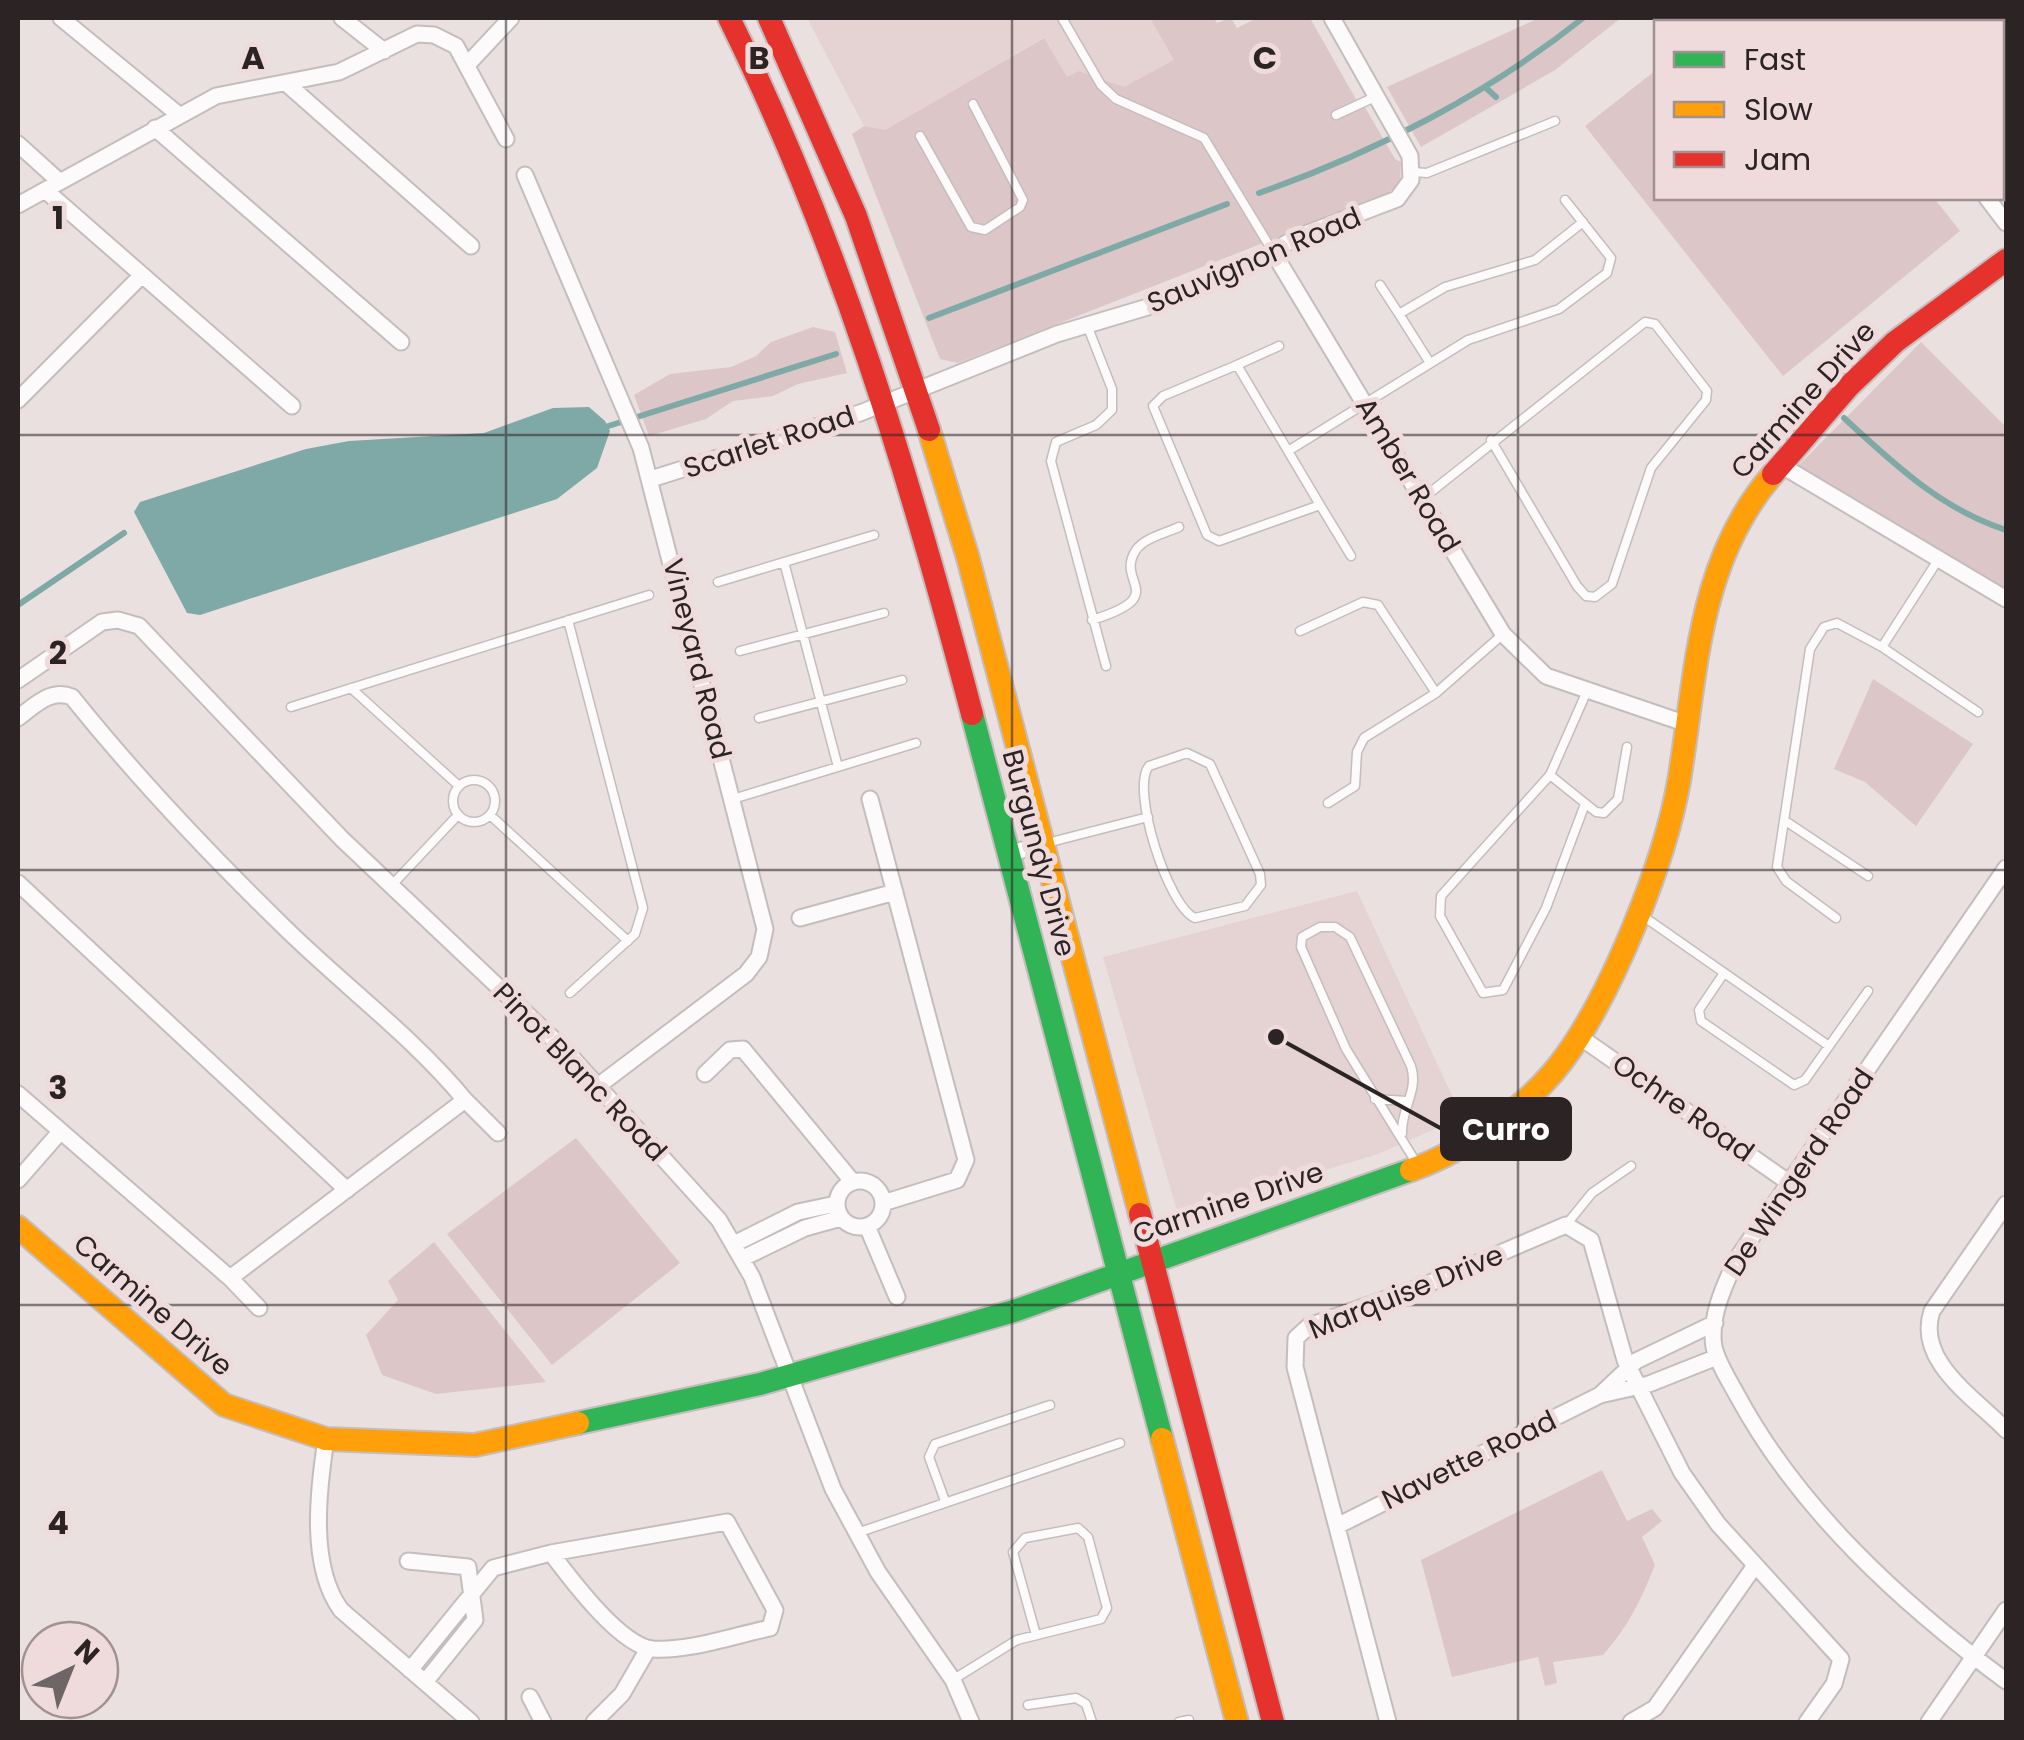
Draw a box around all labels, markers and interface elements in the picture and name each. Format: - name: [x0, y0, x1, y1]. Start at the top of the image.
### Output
- legend: [1654, 20, 2004, 200]
- text: A: [241, 35, 265, 80]
- text: B: [748, 35, 770, 80]
- text: C: [1253, 35, 1277, 80]
- text: Fast: [1744, 38, 1806, 81]
- text: Slow: [1744, 88, 1813, 131]
- text: Jam: [1744, 138, 1811, 181]
- text: 1: [52, 195, 64, 240]
- street label: Sauvignon Road: [1141, 197, 1367, 323]
- street label: Carmine Drive: [1722, 313, 1884, 487]
- street label: Amber Road: [1346, 390, 1470, 560]
- street label: Scarlet Road: [679, 396, 859, 488]
- street label: Vineyard Road: [653, 555, 741, 763]
- text: 2: [49, 630, 67, 675]
- street label: Burgundy Drive: [993, 745, 1085, 961]
- street label: Pinot Blanc Road: [484, 974, 676, 1170]
- street label: Ochre Road: [1604, 1045, 1762, 1171]
- street label: De Wingerd Road: [1715, 1060, 1883, 1284]
- text: 3: [48, 1065, 68, 1110]
- callout: Curro: [1442, 1099, 1570, 1159]
- text: Curro: [1462, 1108, 1550, 1151]
- street label: Carmine Drive: [1127, 1152, 1329, 1254]
- street label: Carmine Drive: [65, 1225, 241, 1385]
- street label: Marquise Drive: [1303, 1235, 1509, 1349]
- street label: Navette Road: [1375, 1401, 1563, 1519]
- text: 4: [47, 1500, 69, 1545]
- north arrow: [20, 1620, 120, 1720]
- text: N: [66, 1631, 108, 1674]

